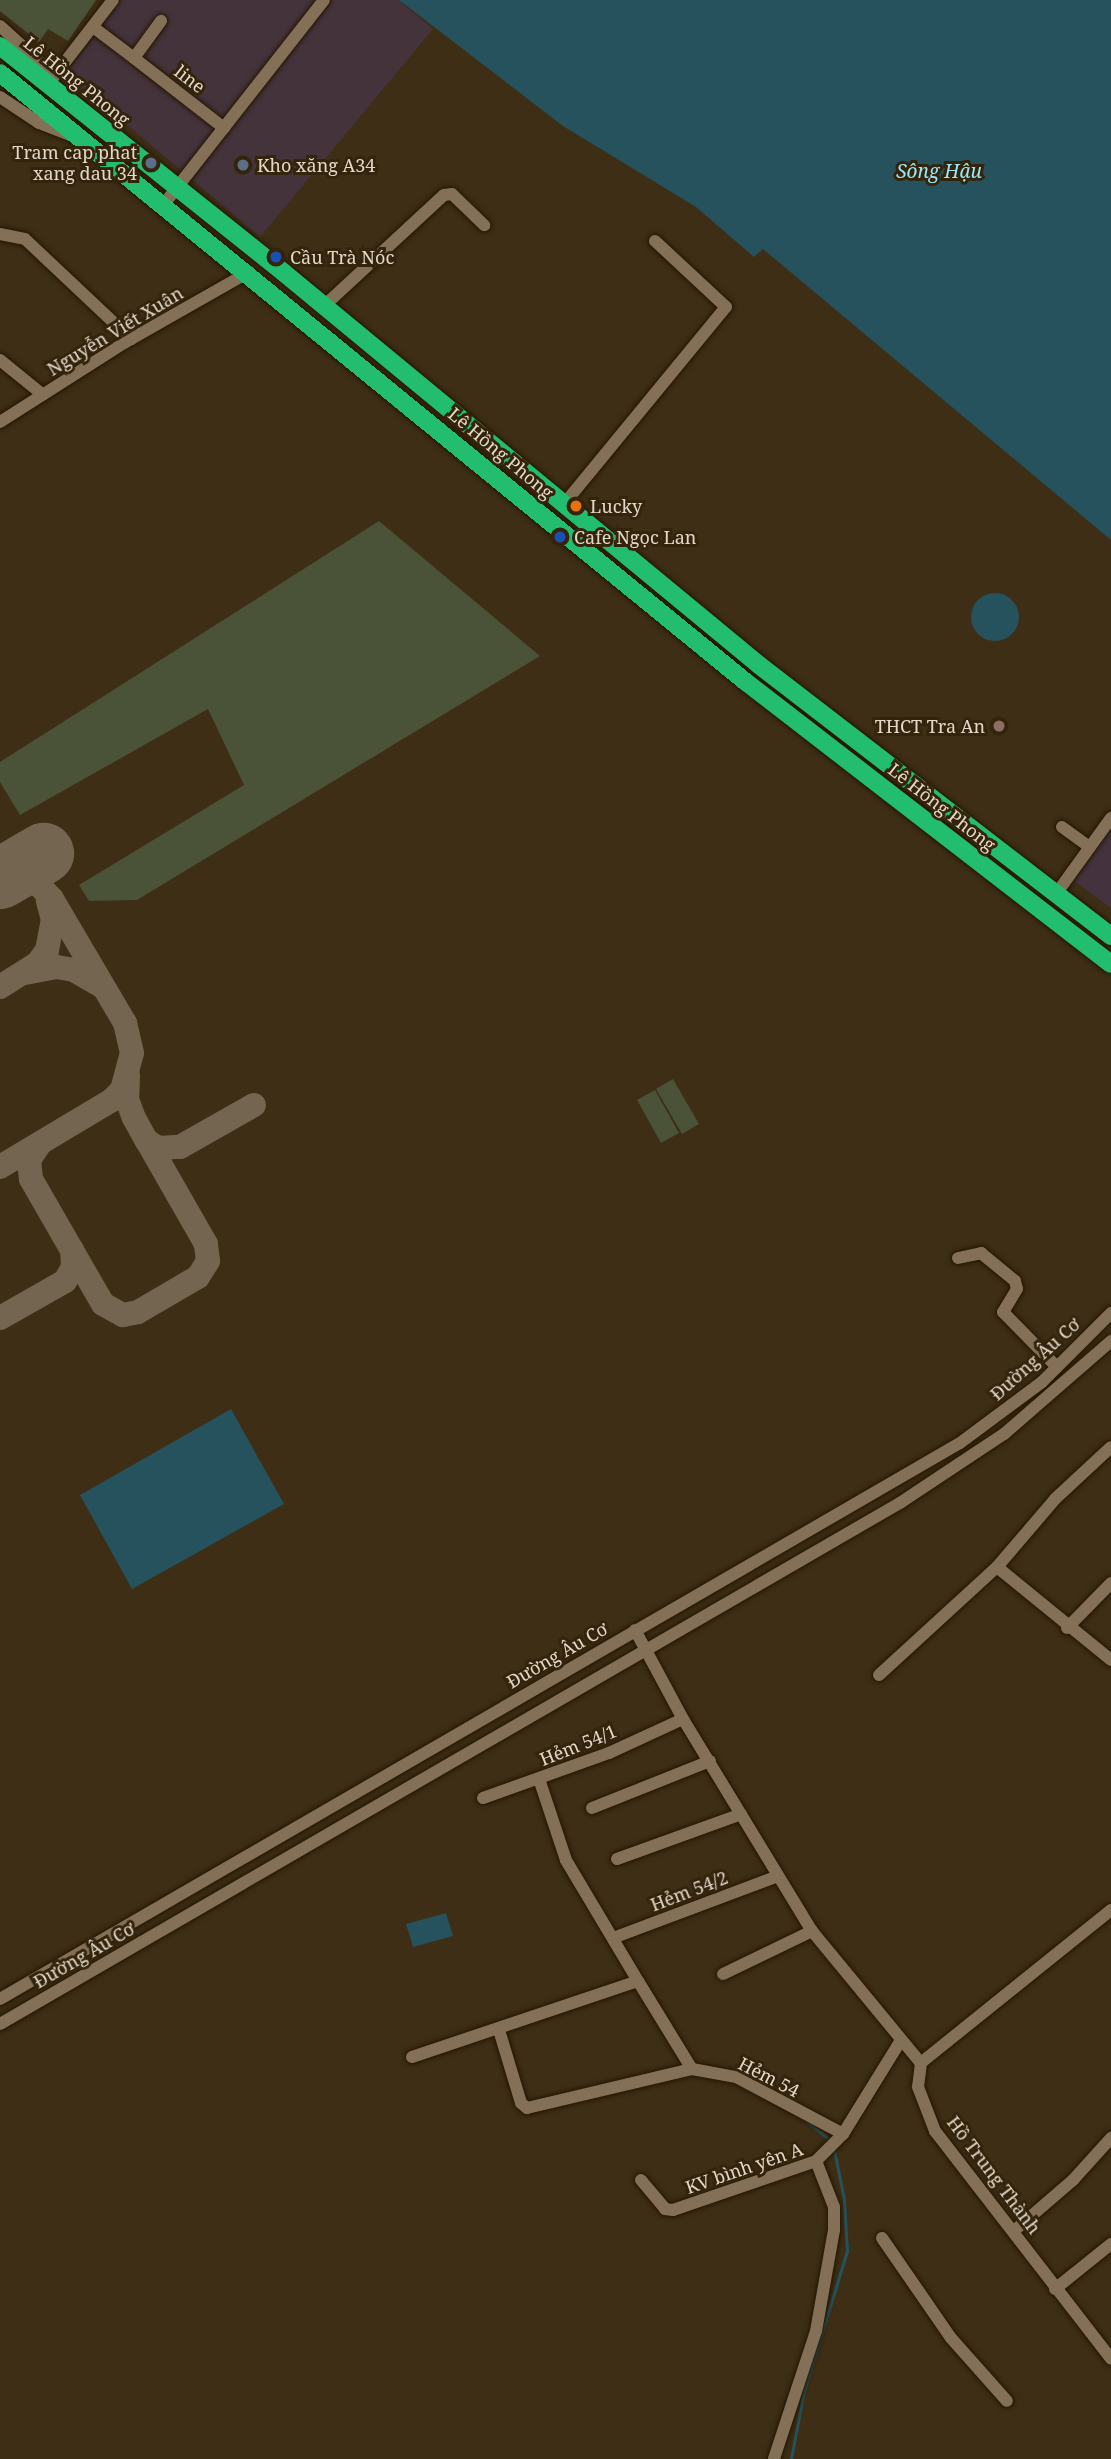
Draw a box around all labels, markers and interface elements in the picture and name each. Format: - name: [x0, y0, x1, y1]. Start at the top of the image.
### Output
- street label: Lê Hồng Phong: [20, 32, 134, 130]
- street label: line: [171, 60, 209, 98]
- place label: Tram cap phat xang dau 34: [12, 142, 137, 184]
- place label: Kho xăng A34: [257, 154, 375, 176]
- marker: Tram cap phat xang dau 34: [143, 155, 159, 171]
- marker: Kho xăng A34: [235, 157, 251, 173]
- water label: Sông Hậu: [896, 161, 982, 183]
- place label: Cầu Trà Nóc: [290, 246, 394, 268]
- marker: Cầu Trà Nóc: [268, 249, 284, 265]
- street label: Nguyễn Viết Xuân: [43, 282, 187, 380]
- street label: Lê Hồng Phong: [444, 403, 558, 503]
- place label: Lucky: [590, 495, 642, 517]
- marker: Lucky: [568, 498, 584, 514]
- place label: Cafe Ngọc Lan: [574, 526, 696, 548]
- marker: Cafe Ngọc Lan: [552, 529, 568, 545]
- place label: THCT Tra An: [875, 715, 985, 737]
- marker: THCT Tra An: [991, 718, 1007, 734]
- street label: Lê Hồng Phong: [884, 758, 1000, 856]
- street label: Đường Âu Cơ: [986, 1313, 1084, 1405]
- street label: Đường Âu Cơ: [503, 1617, 611, 1693]
- street label: Hẻm 54/1: [536, 1720, 620, 1770]
- street label: Hẻm 54/2: [647, 1866, 731, 1916]
- street label: Đường Âu Cơ: [30, 1917, 138, 1993]
- street label: Hẻm 54: [735, 2052, 803, 2102]
- street label: Hồ Trung Thành: [943, 2112, 1045, 2238]
- street label: KV bình yên A: [682, 2138, 806, 2198]

